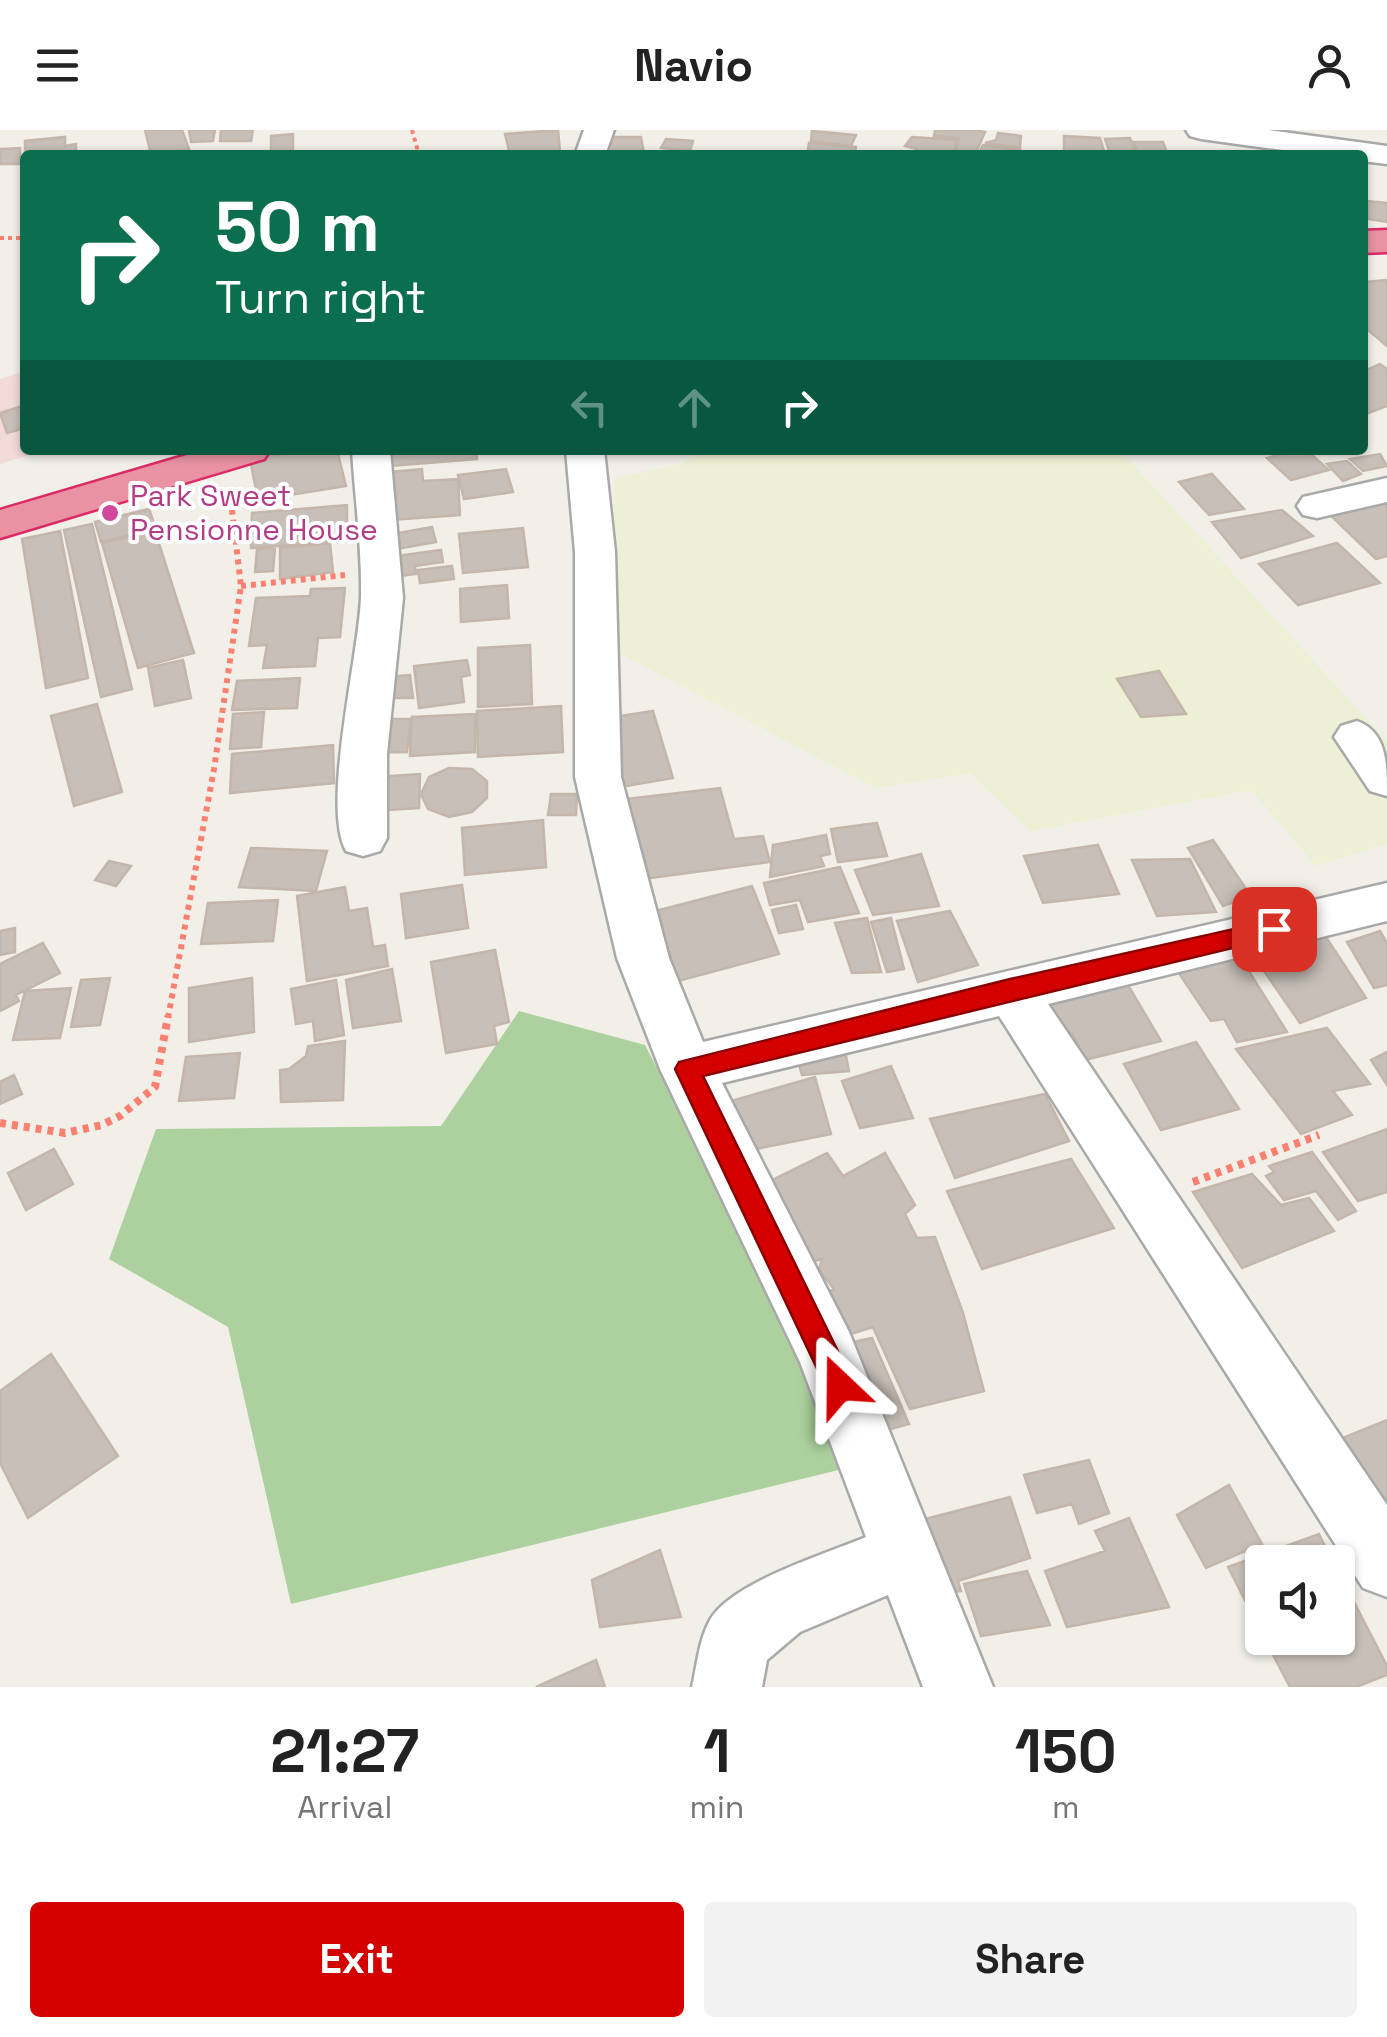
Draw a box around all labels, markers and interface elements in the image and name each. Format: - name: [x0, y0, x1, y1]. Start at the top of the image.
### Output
- text: Navio: [634, 37, 753, 94]
- icon: menu: [30, 38, 85, 93]
- icon: person: [1302, 38, 1357, 93]
- text: 50 m: [215, 182, 380, 271]
- icon: right: [50, 190, 180, 320]
- text: Turn right: [215, 269, 426, 326]
- icon: left: [562, 380, 617, 435]
- icon: ahead: [667, 380, 722, 435]
- icon: right: [772, 380, 827, 435]
- place label: Park Sweet Pensionne House: [130, 476, 378, 549]
- marker: Park Sweet Pensionne House: [99, 502, 121, 524]
- pin: [1232, 887, 1317, 972]
- icon: arrive: [1247, 902, 1302, 957]
- position arrow: [788, 1334, 892, 1438]
- map controls: [1245, 1545, 1355, 1655]
- button: sound: [1245, 1545, 1355, 1655]
- text: 21:27: [270, 1713, 419, 1790]
- text: 1: [703, 1713, 731, 1790]
- text: 150: [1015, 1713, 1117, 1790]
- text: Arrival: [297, 1787, 392, 1827]
- text: min: [689, 1787, 744, 1827]
- text: m: [1052, 1787, 1079, 1827]
- button: Exit: [30, 1902, 684, 2017]
- button: Share: [704, 1902, 1357, 2017]

